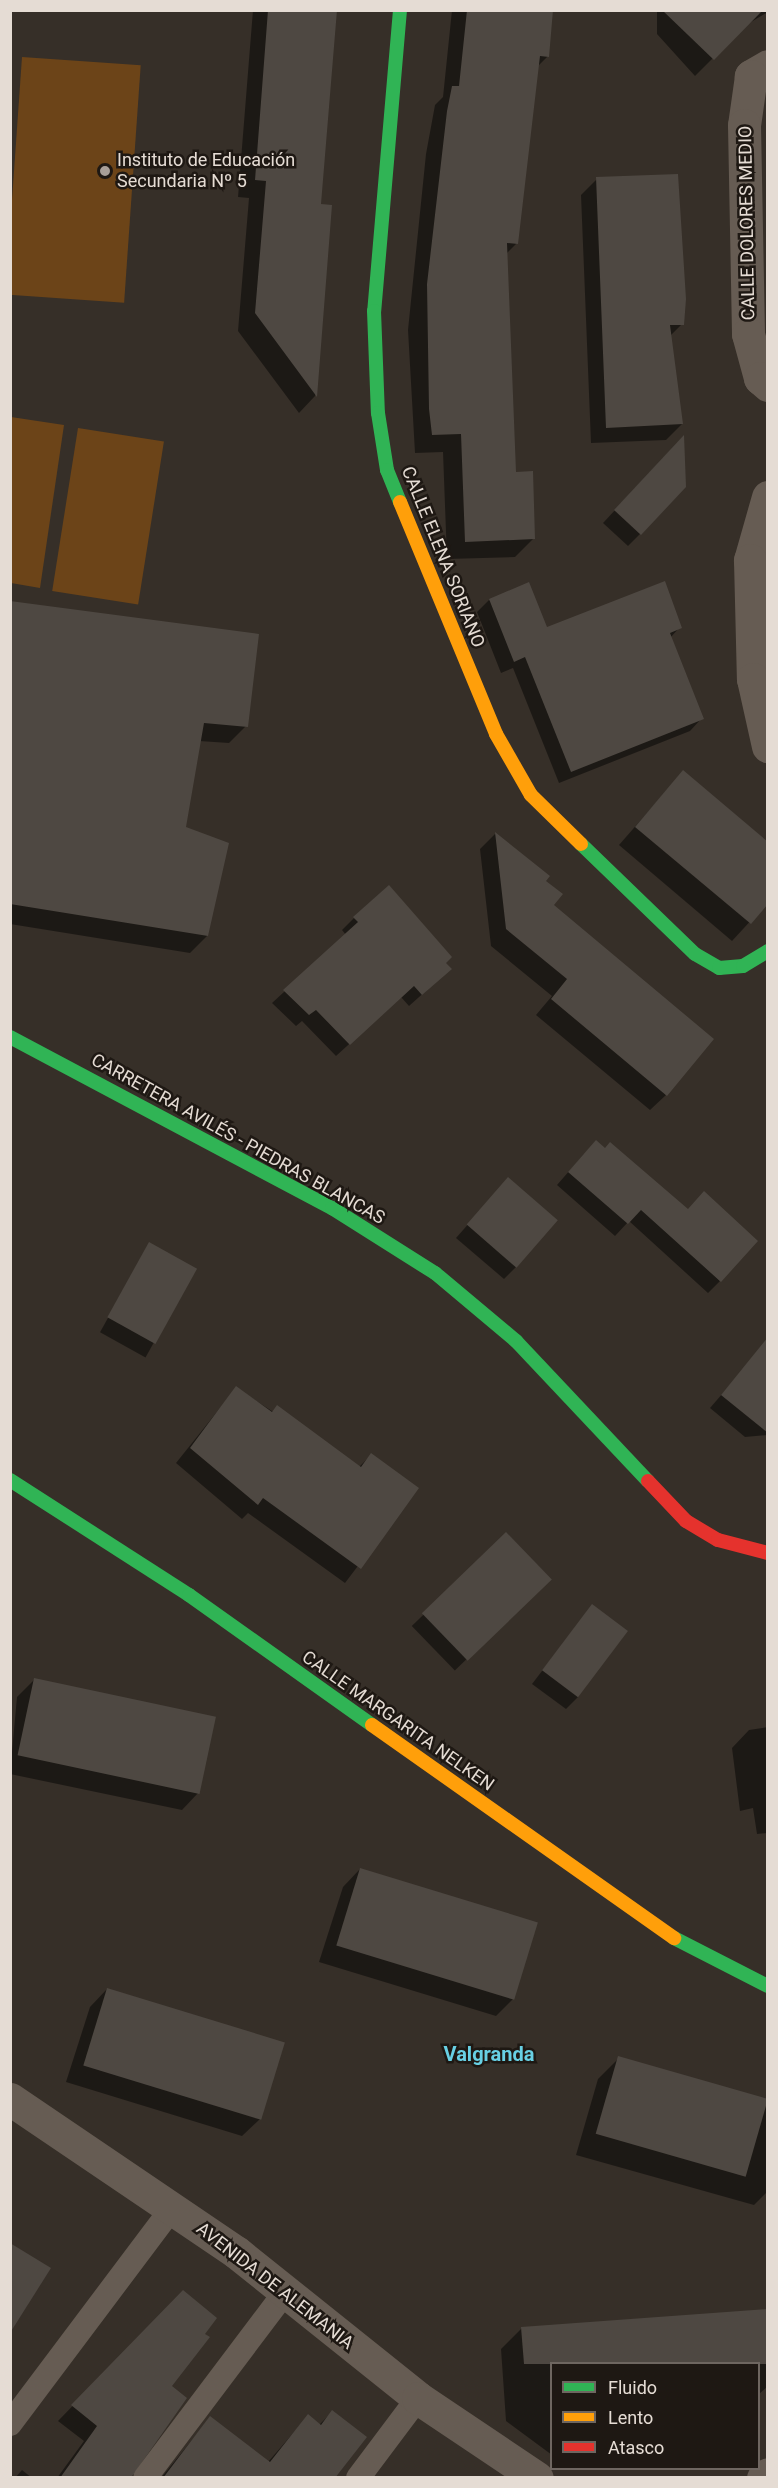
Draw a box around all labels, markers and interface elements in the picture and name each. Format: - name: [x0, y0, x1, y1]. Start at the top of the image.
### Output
- street label: CALLE DOLORES MEDIO: [735, 125, 759, 321]
- place label: Instituto de Educación Secundaria Nº 5: [117, 150, 295, 192]
- marker: Instituto de Educación Secundaria Nº 5: [98, 164, 112, 178]
- street label: CALLE ELENA SORIANO: [397, 463, 489, 651]
- street label: CARRETERA AVILÉS - PIEDRAS BLANCAS: [87, 1049, 389, 1229]
- street label: CALLE MARGARITA NELKEN: [298, 1646, 498, 1796]
- district label: Valgranda: [444, 2042, 534, 2066]
- street label: AVENIDA DE ALEMANIA: [192, 2218, 358, 2354]
- legend: [550, 2362, 760, 2470]
- text: Fluido: [608, 2377, 657, 2398]
- text: Lento: [608, 2407, 653, 2428]
- text: Atasco: [608, 2437, 664, 2458]

